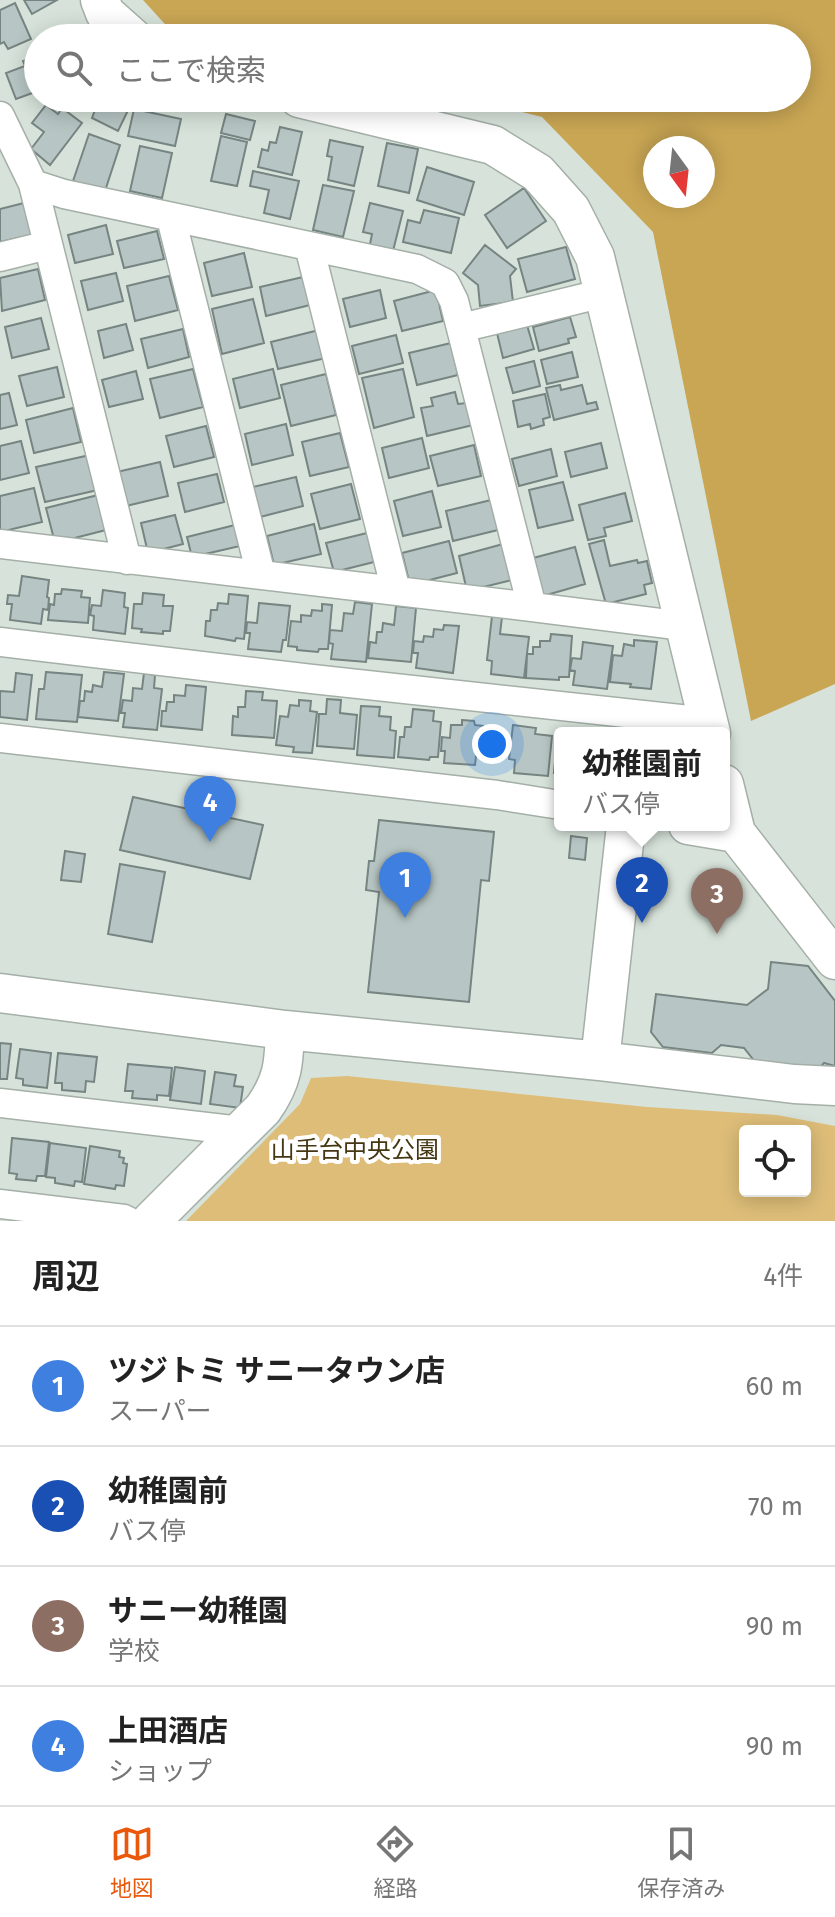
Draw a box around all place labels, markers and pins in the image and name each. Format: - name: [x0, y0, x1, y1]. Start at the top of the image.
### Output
- pin: 4: [184, 776, 236, 842]
- pin: 1: [379, 852, 431, 918]
- pin: 2: [616, 857, 668, 923]
- pin: 3: [691, 868, 743, 934]

